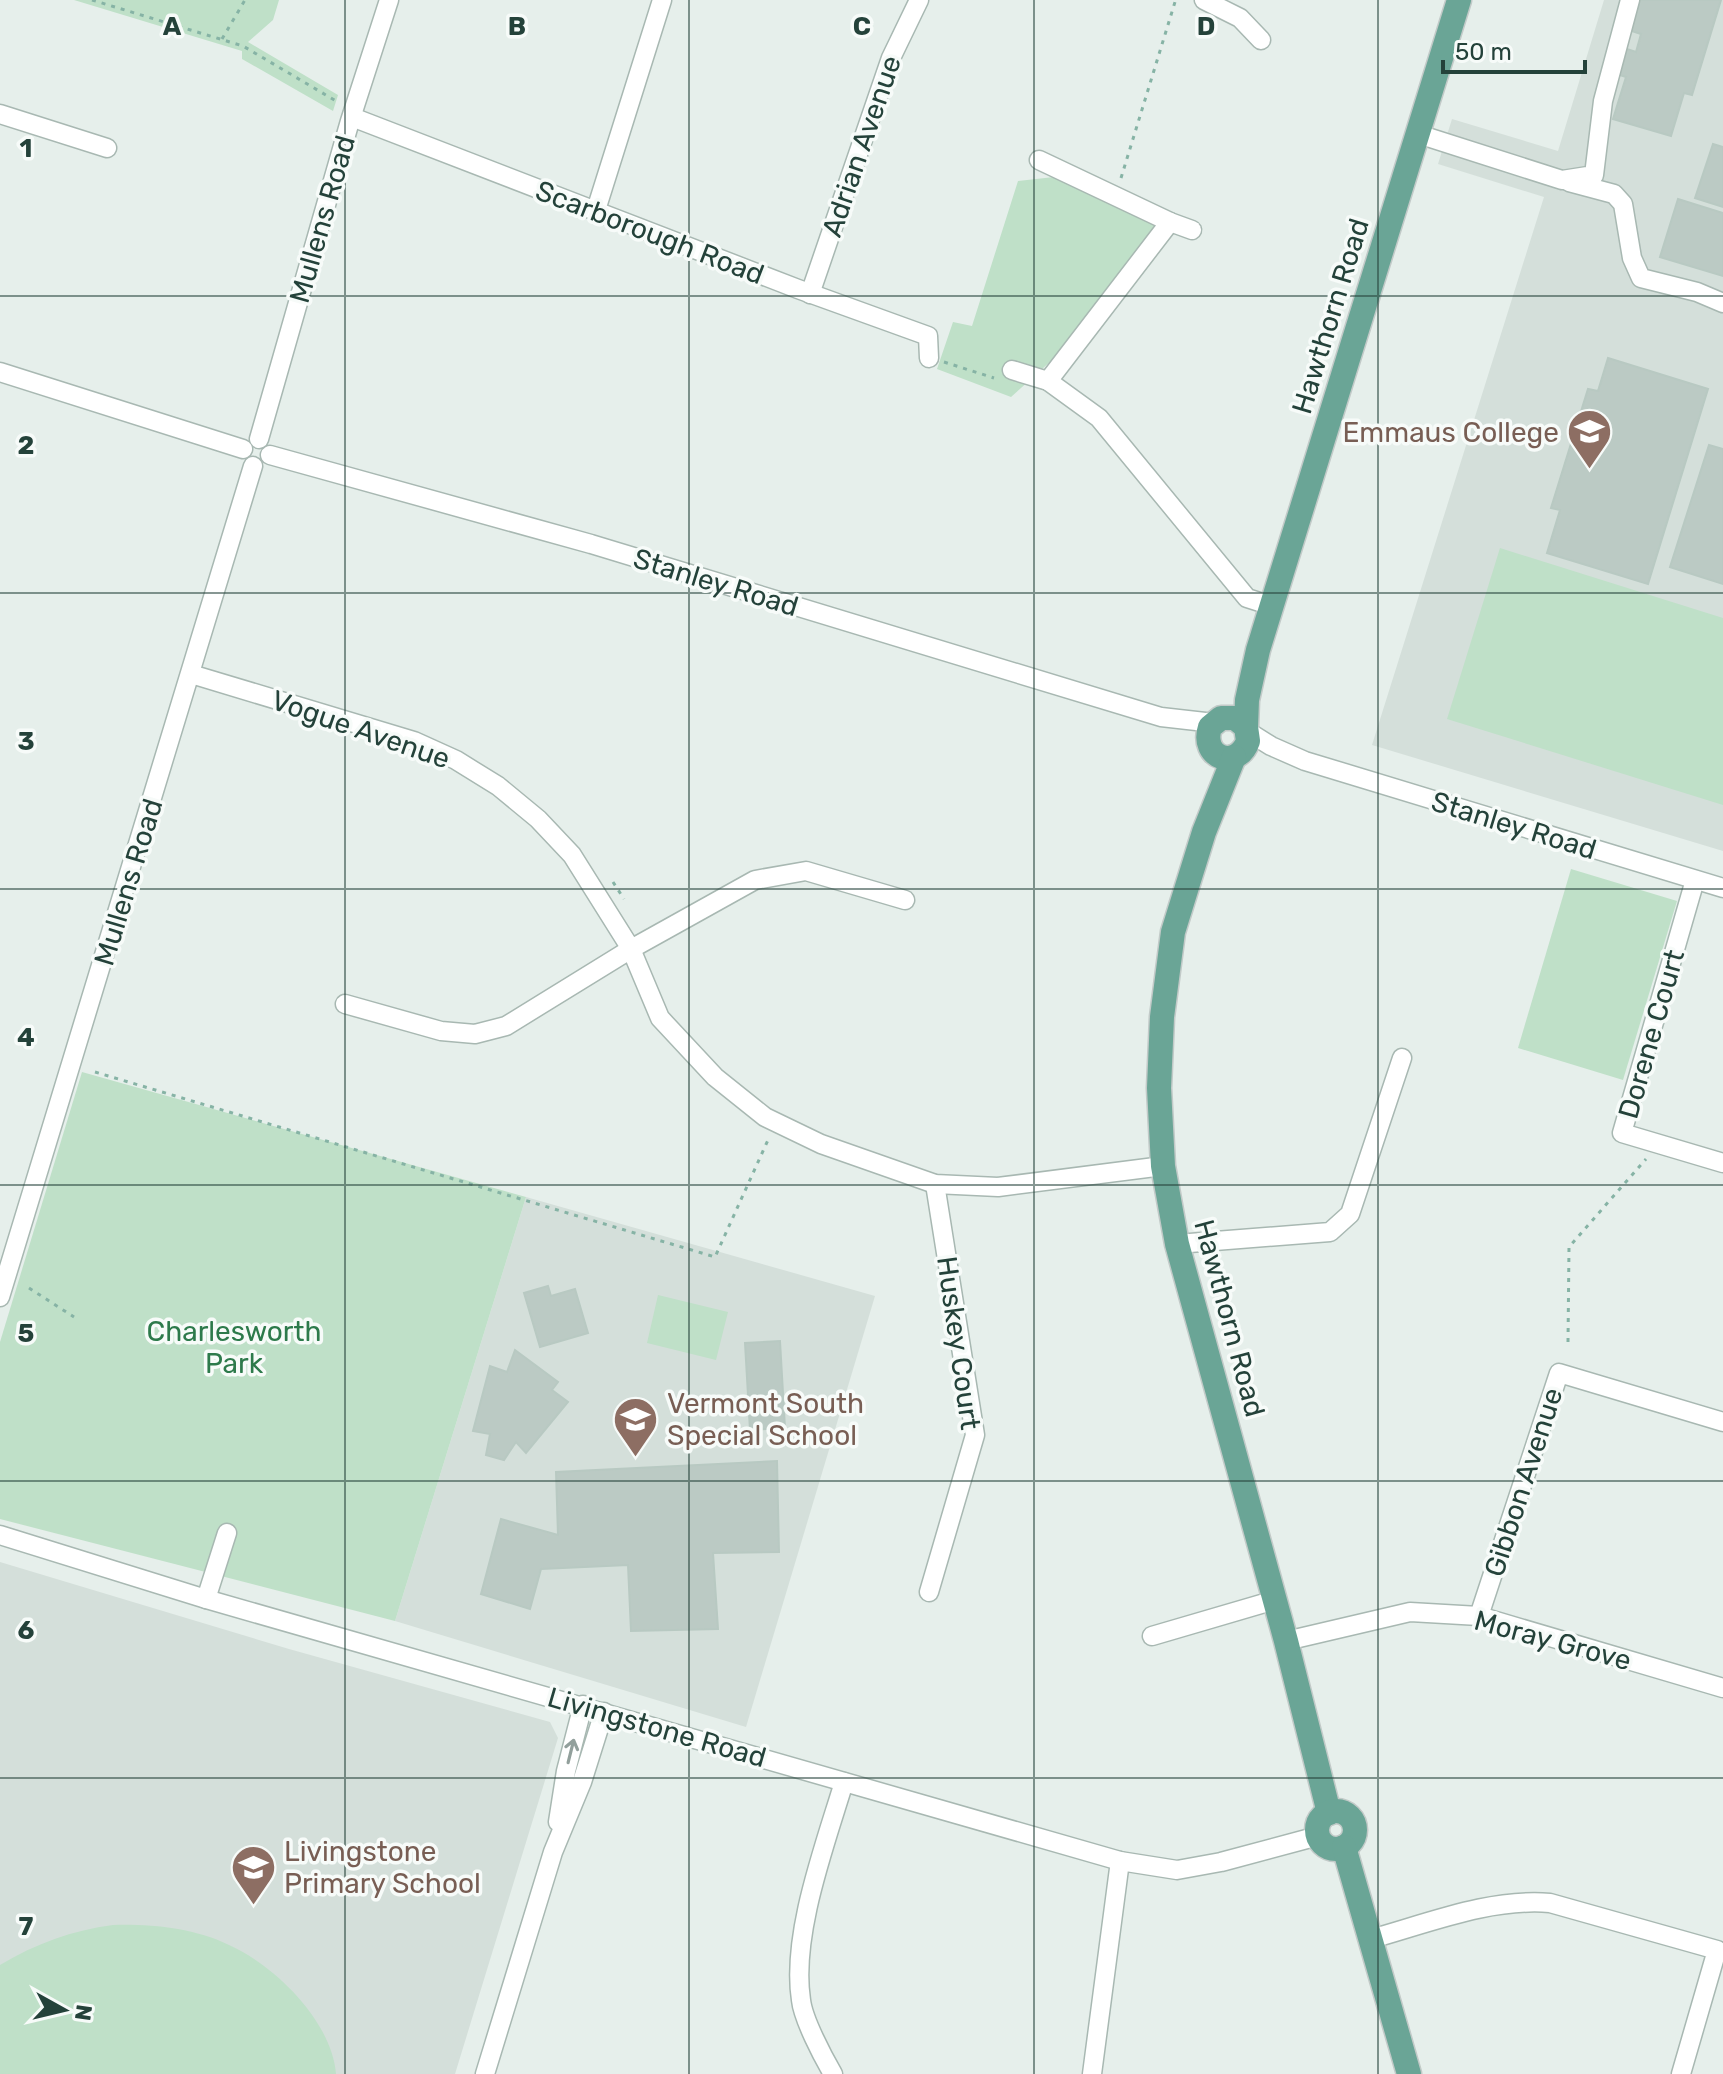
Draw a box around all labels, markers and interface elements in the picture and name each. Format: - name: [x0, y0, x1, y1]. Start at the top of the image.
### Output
- text: A: [163, 11, 182, 42]
- text: B: [508, 11, 526, 42]
- text: C: [853, 11, 871, 42]
- text: D: [1197, 11, 1215, 42]
- scale bar: [1443, 24, 1585, 74]
- text: 50 m: [1455, 38, 1512, 66]
- street label: Adrian Avenue: [815, 51, 908, 241]
- street label: Mullens Road: [283, 132, 362, 307]
- text: 1: [20, 133, 32, 164]
- street label: Scarborough Road: [531, 174, 769, 291]
- street label: Hawthorn Road: [1285, 214, 1376, 418]
- school or university icon: Emmaus College: [1566, 408, 1614, 471]
- place label: Emmaus College: [1342, 416, 1559, 449]
- text: 2: [18, 430, 34, 461]
- street label: Stanley Road: [629, 542, 802, 623]
- street label: Vogue Avenue: [267, 684, 454, 775]
- text: 3: [17, 726, 35, 757]
- street label: Stanley Road: [1427, 785, 1600, 866]
- street label: Mullens Road: [87, 795, 170, 970]
- street label: Dorene Court: [1612, 946, 1691, 1122]
- text: 4: [17, 1022, 35, 1053]
- street label: Hawthorn Road: [1187, 1216, 1272, 1420]
- street label: Huskey Court: [930, 1254, 987, 1432]
- park label: Charlesworth Park: [147, 1315, 321, 1380]
- text: 5: [18, 1318, 34, 1349]
- street label: Gibbon Avenue: [1477, 1384, 1570, 1581]
- place label: Vermont South Special School: [667, 1387, 864, 1452]
- school or university icon: Vermont South Special School: [612, 1395, 660, 1458]
- street label: Moray Grove: [1471, 1604, 1635, 1677]
- text: 6: [18, 1615, 35, 1646]
- street label: Livingstone Road: [544, 1681, 770, 1774]
- one-way arrow: [564, 1738, 579, 1764]
- place label: Livingstone Primary School: [284, 1835, 481, 1900]
- school or university icon: Livingstone Primary School: [229, 1843, 277, 1906]
- text: 7: [19, 1911, 34, 1942]
- north arrow: [24, 1970, 104, 2050]
- text: N: [69, 2003, 98, 2022]

